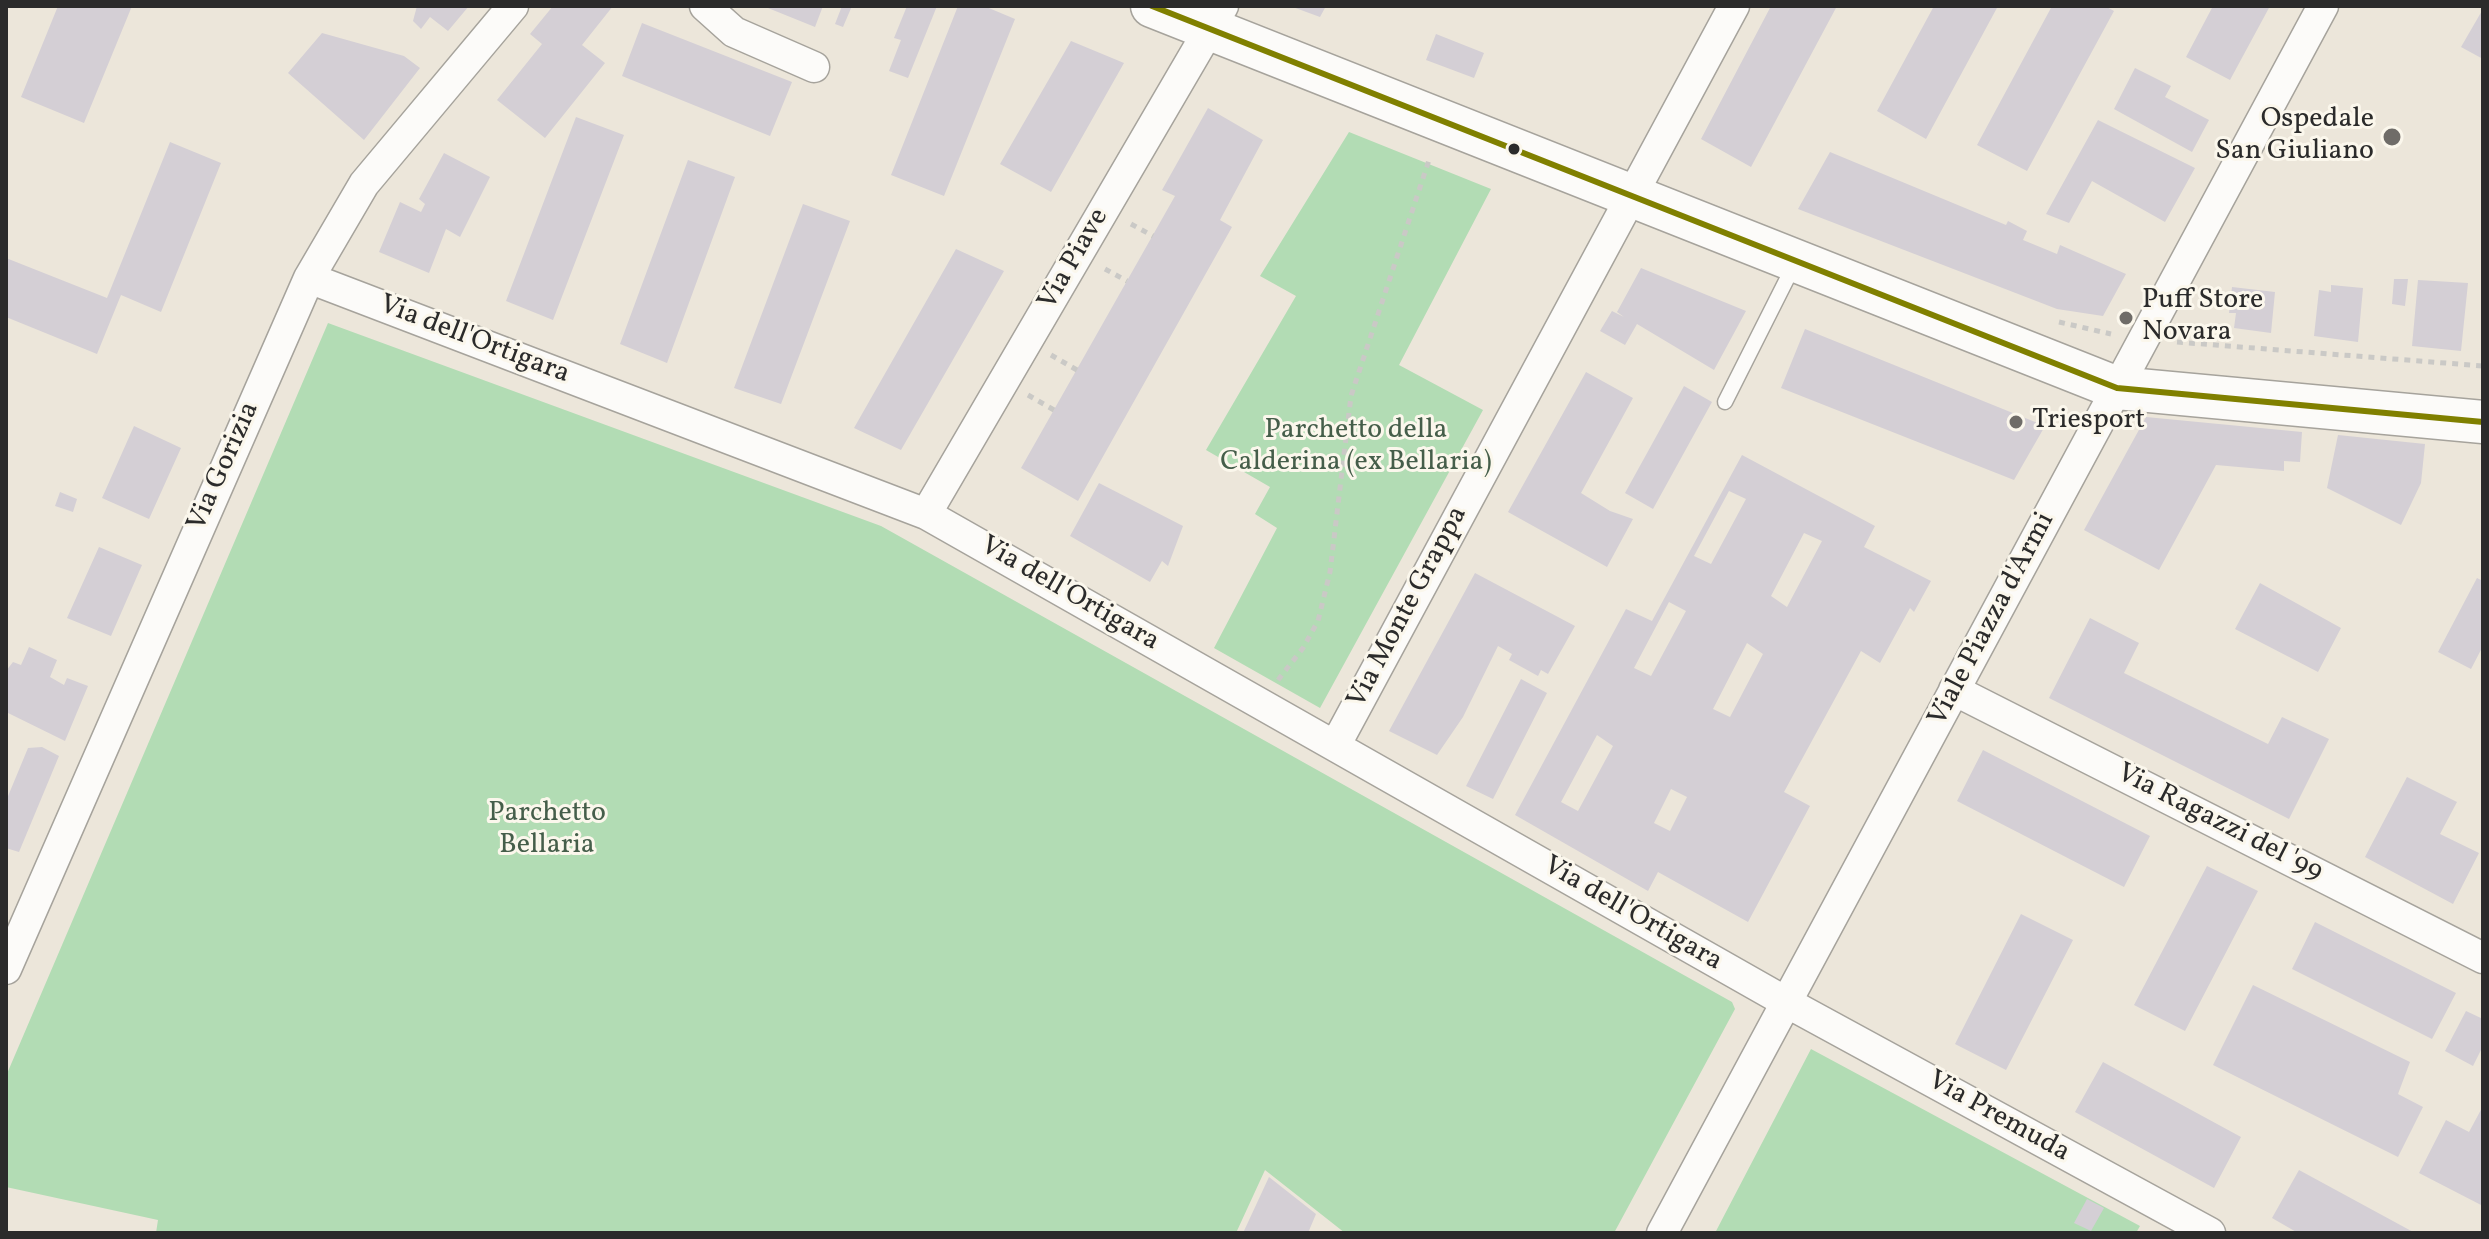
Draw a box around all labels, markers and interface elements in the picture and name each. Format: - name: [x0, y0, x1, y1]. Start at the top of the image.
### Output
- place label: Ospedale San Giuliano: [2215, 104, 2374, 170]
- marker: Ospedale San Giuliano: [2381, 126, 2403, 148]
- unlabelled marker: [1506, 141, 1522, 157]
- street label: Via Piave: [1033, 203, 1117, 317]
- place label: Puff Store Novara: [2142, 285, 2263, 351]
- street label: Via dell'Ortigara: [374, 289, 574, 393]
- marker: Puff Store Novara: [2117, 309, 2135, 327]
- street label: Via Gorizia: [182, 397, 268, 537]
- place label: Triesport: [2032, 405, 2145, 439]
- marker: Triesport: [2007, 413, 2025, 431]
- park label: Parchetto della Calderina (ex Bellaria): [1220, 415, 1492, 481]
- street label: Via Monte Grappa: [1342, 501, 1476, 715]
- street label: Viale Piazza d'Armi: [1923, 508, 2063, 732]
- street label: Via dell'Ortigara: [973, 530, 1165, 660]
- street label: Via Ragazzi del '99: [2110, 758, 2328, 890]
- park label: Parchetto Bellaria: [488, 798, 606, 864]
- street label: Via dell'Ortigara: [1536, 850, 1728, 980]
- street label: Via Premuda: [1921, 1065, 2075, 1171]

